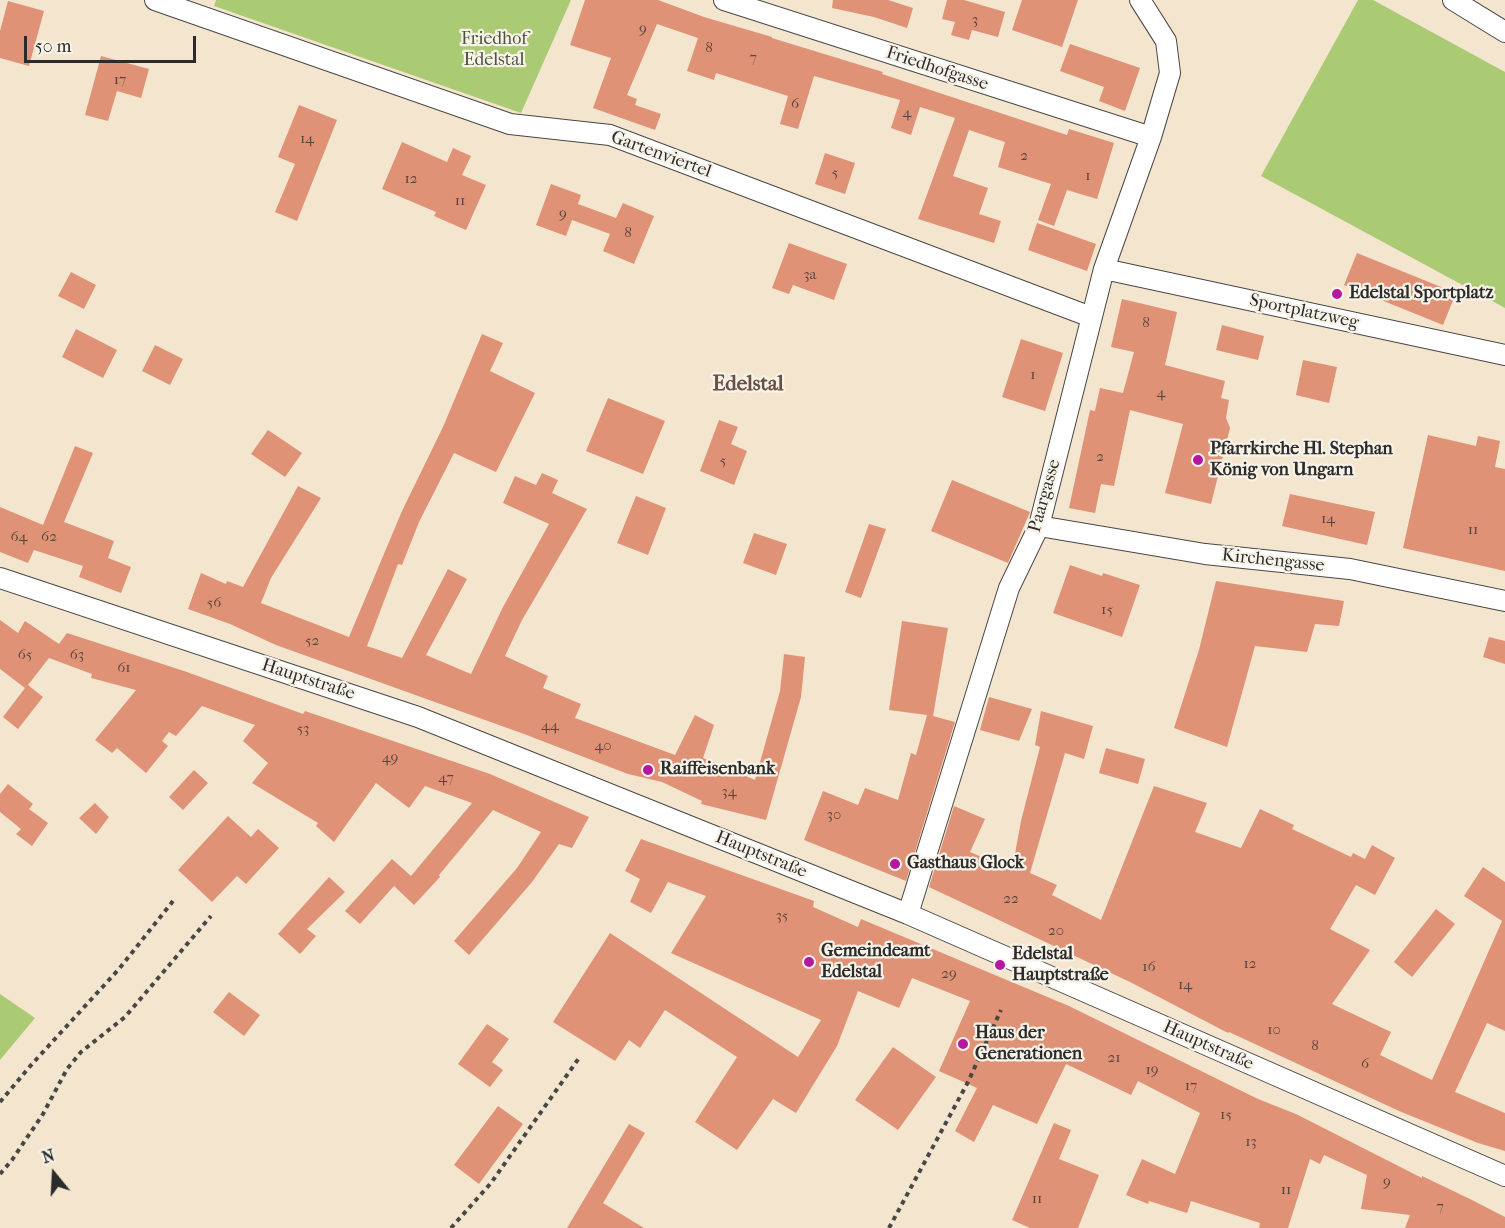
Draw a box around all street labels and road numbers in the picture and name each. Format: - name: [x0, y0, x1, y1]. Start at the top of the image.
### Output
- street label: Friedhofgasse: [883, 42, 991, 96]
- street label: Gartenviertel: [608, 127, 714, 183]
- street label: Sportplatzweg: [1247, 290, 1361, 334]
- street label: Paargasse: [1024, 457, 1066, 535]
- street label: Kirchengasse: [1220, 545, 1326, 577]
- street label: Hauptstraße: [259, 655, 357, 705]
- street label: Hauptstraße: [712, 827, 810, 883]
- street label: Hauptstraße: [1159, 1016, 1257, 1076]

